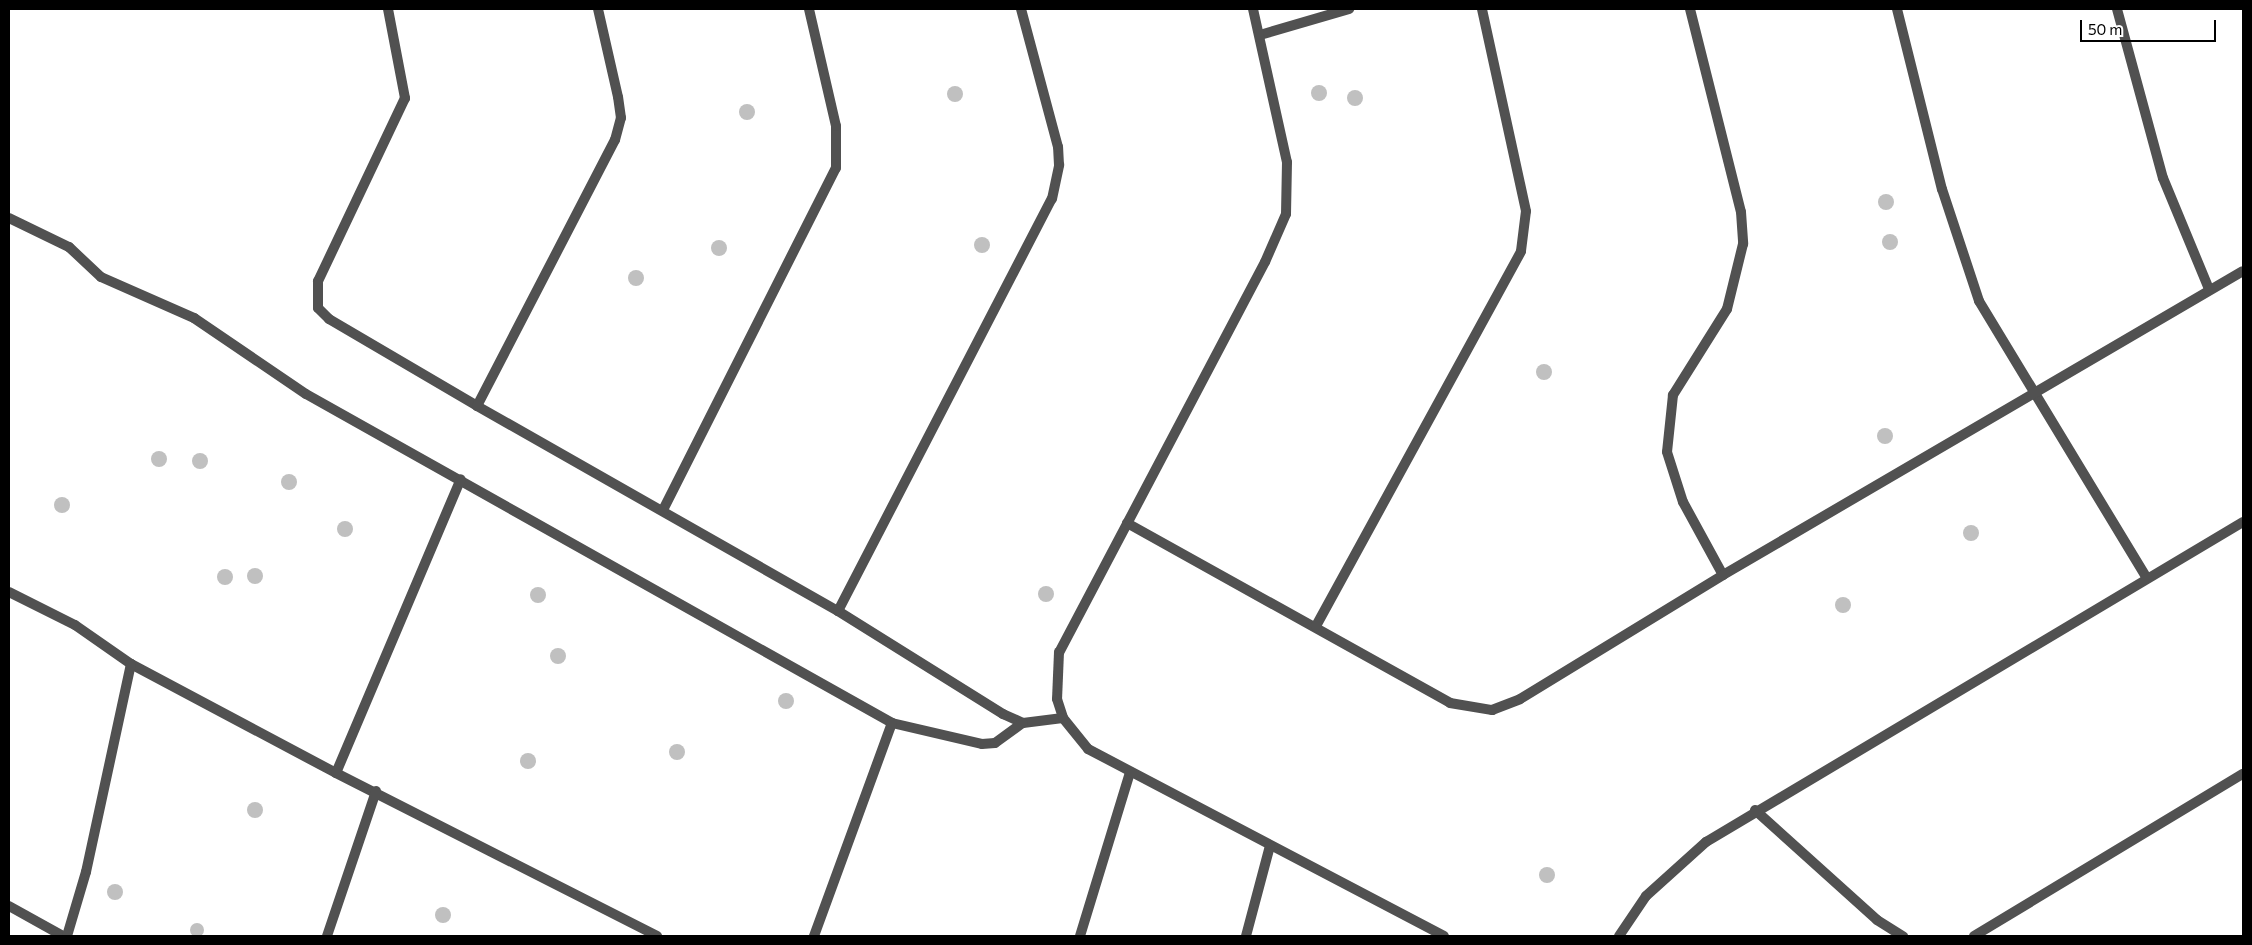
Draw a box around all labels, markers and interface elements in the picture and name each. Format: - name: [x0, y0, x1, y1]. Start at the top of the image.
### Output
- scale bar: [2082, 10, 2218, 42]
- text: 50 m: [2088, 20, 2122, 38]

